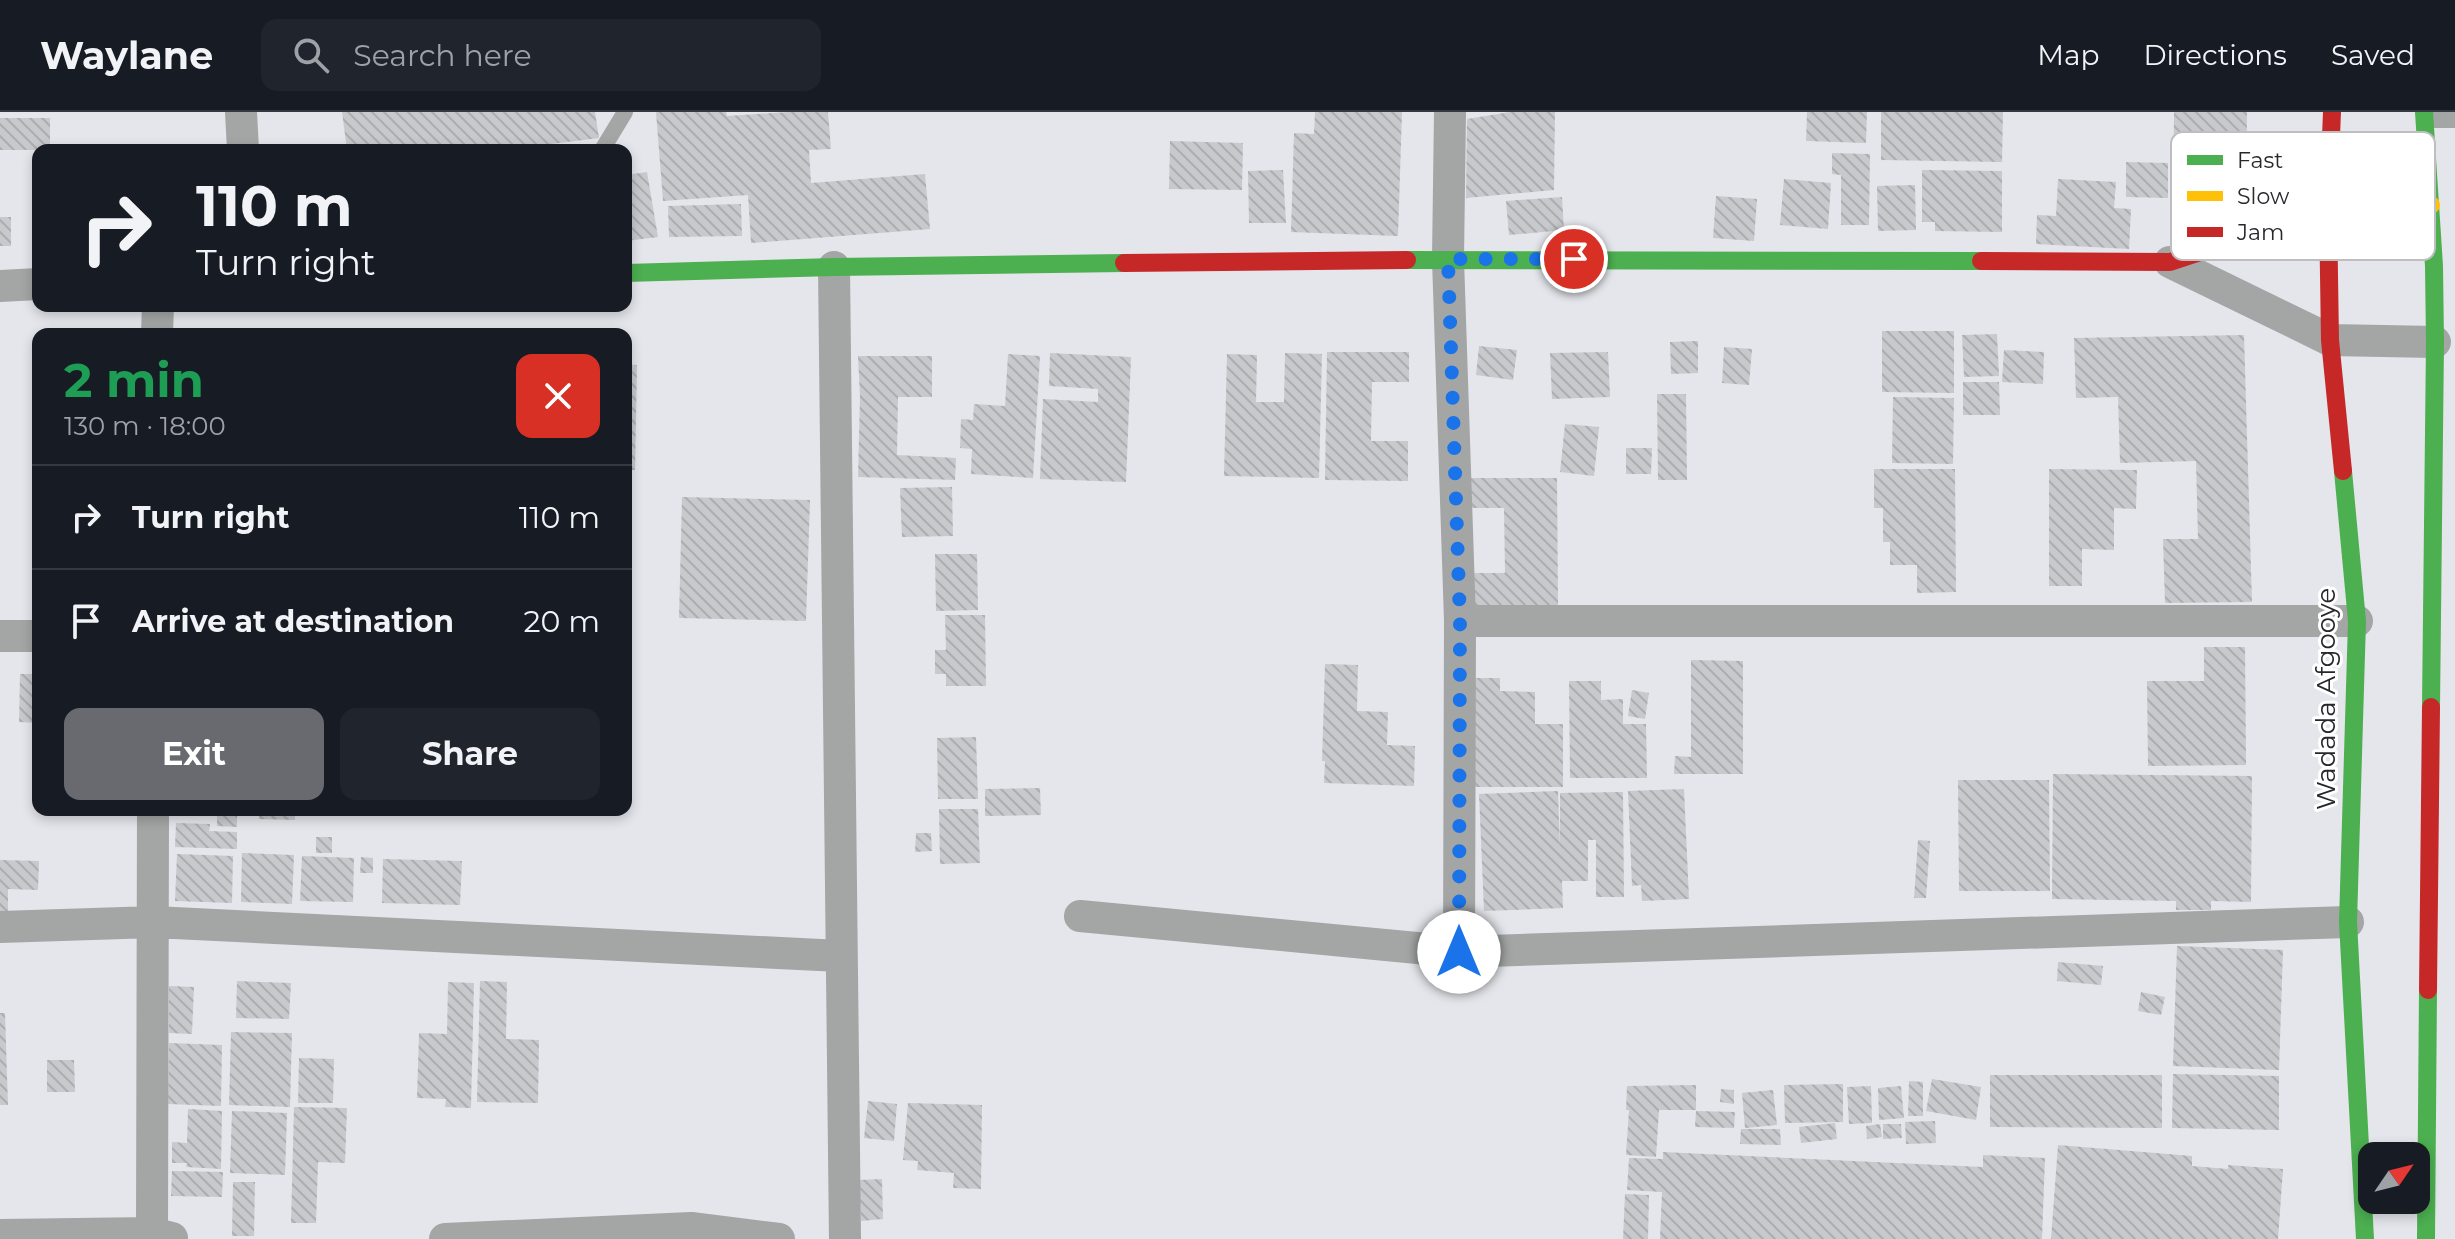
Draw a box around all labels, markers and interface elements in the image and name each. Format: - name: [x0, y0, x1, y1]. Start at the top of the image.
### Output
- search box: [261, 19, 821, 91]
- text: Waylane: [40, 32, 213, 79]
- icon: search: [289, 33, 333, 77]
- text: Search here: [353, 37, 532, 74]
- text: Map: [2037, 38, 2099, 72]
- text: Directions: [2143, 38, 2287, 72]
- text: Saved: [2331, 38, 2415, 72]
- legend: [2171, 132, 2435, 260]
- text: Fast: [2237, 147, 2283, 174]
- text: 110 m: [196, 172, 353, 240]
- icon: right: [64, 176, 168, 280]
- text: Slow: [2237, 183, 2290, 210]
- text: Jam: [2236, 219, 2284, 246]
- pin: [1540, 225, 1608, 293]
- icon: arrive: [1552, 237, 1596, 281]
- text: Turn right: [196, 240, 376, 284]
- text: 2 min: [64, 351, 204, 409]
- button: close: [516, 354, 600, 438]
- text: 130 m · 18:00: [64, 410, 226, 442]
- icon: right: [64, 495, 108, 539]
- text: Turn right: [132, 499, 289, 536]
- text: 110 m: [519, 499, 600, 536]
- street label: Wadada Afgooye: [2310, 588, 2342, 810]
- icon: arrive: [64, 599, 108, 643]
- text: Arrive at destination: [132, 603, 454, 640]
- text: 20 m: [523, 603, 600, 640]
- button: Exit: [64, 708, 324, 800]
- button: Share: [340, 708, 600, 800]
- position arrow: [1417, 910, 1501, 994]
- north arrow: [2358, 1142, 2430, 1214]
- map controls: [2358, 1142, 2430, 1214]

